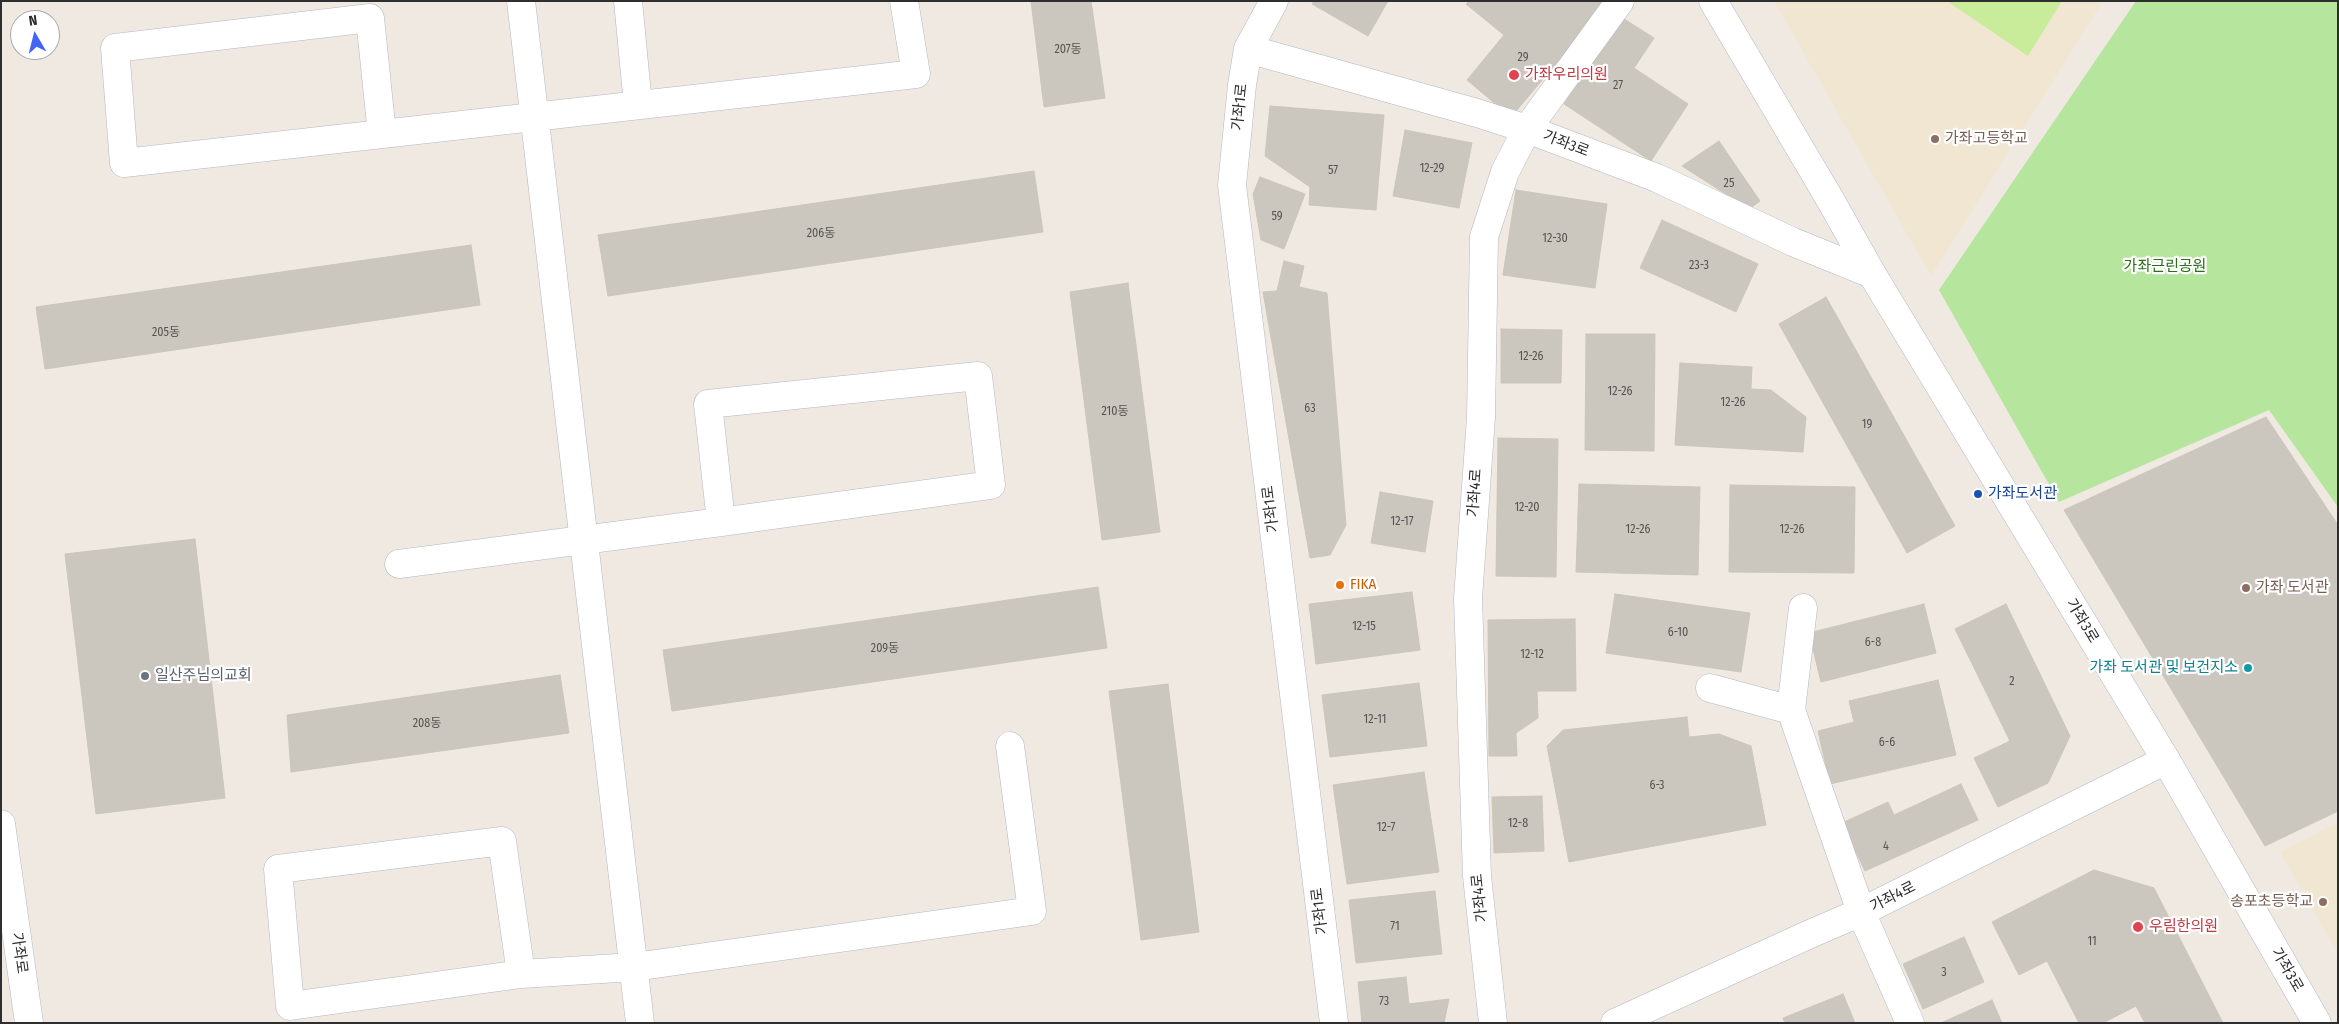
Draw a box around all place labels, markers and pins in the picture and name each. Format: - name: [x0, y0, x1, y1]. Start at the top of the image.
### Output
- place label: 가좌우리의원: [1525, 66, 1608, 84]
- marker: 가좌우리의원: [1507, 68, 1521, 82]
- place label: 가좌고등학교: [1945, 130, 2028, 148]
- marker: 가좌고등학교: [1929, 133, 1941, 145]
- place label: 가좌도서관: [1988, 485, 2057, 503]
- marker: 가좌도서관: [1972, 488, 1984, 500]
- place label: FIKA: [1350, 576, 1376, 594]
- marker: FIKA: [1334, 579, 1346, 591]
- place label: 가좌 도서관: [2256, 579, 2329, 597]
- marker: 가좌 도서관: [2240, 582, 2252, 594]
- place label: 가좌 도서관 및 보건지소: [2089, 659, 2238, 677]
- marker: 가좌 도서관 및 보건지소: [2242, 662, 2254, 674]
- place label: 일산주님의교회: [155, 667, 252, 685]
- marker: 일산주님의교회: [139, 670, 151, 682]
- place label: 송포초등학교: [2230, 893, 2313, 911]
- marker: 송포초등학교: [2317, 896, 2329, 908]
- place label: 우림한의원: [2149, 918, 2218, 936]
- marker: 우림한의원: [2131, 920, 2145, 934]

